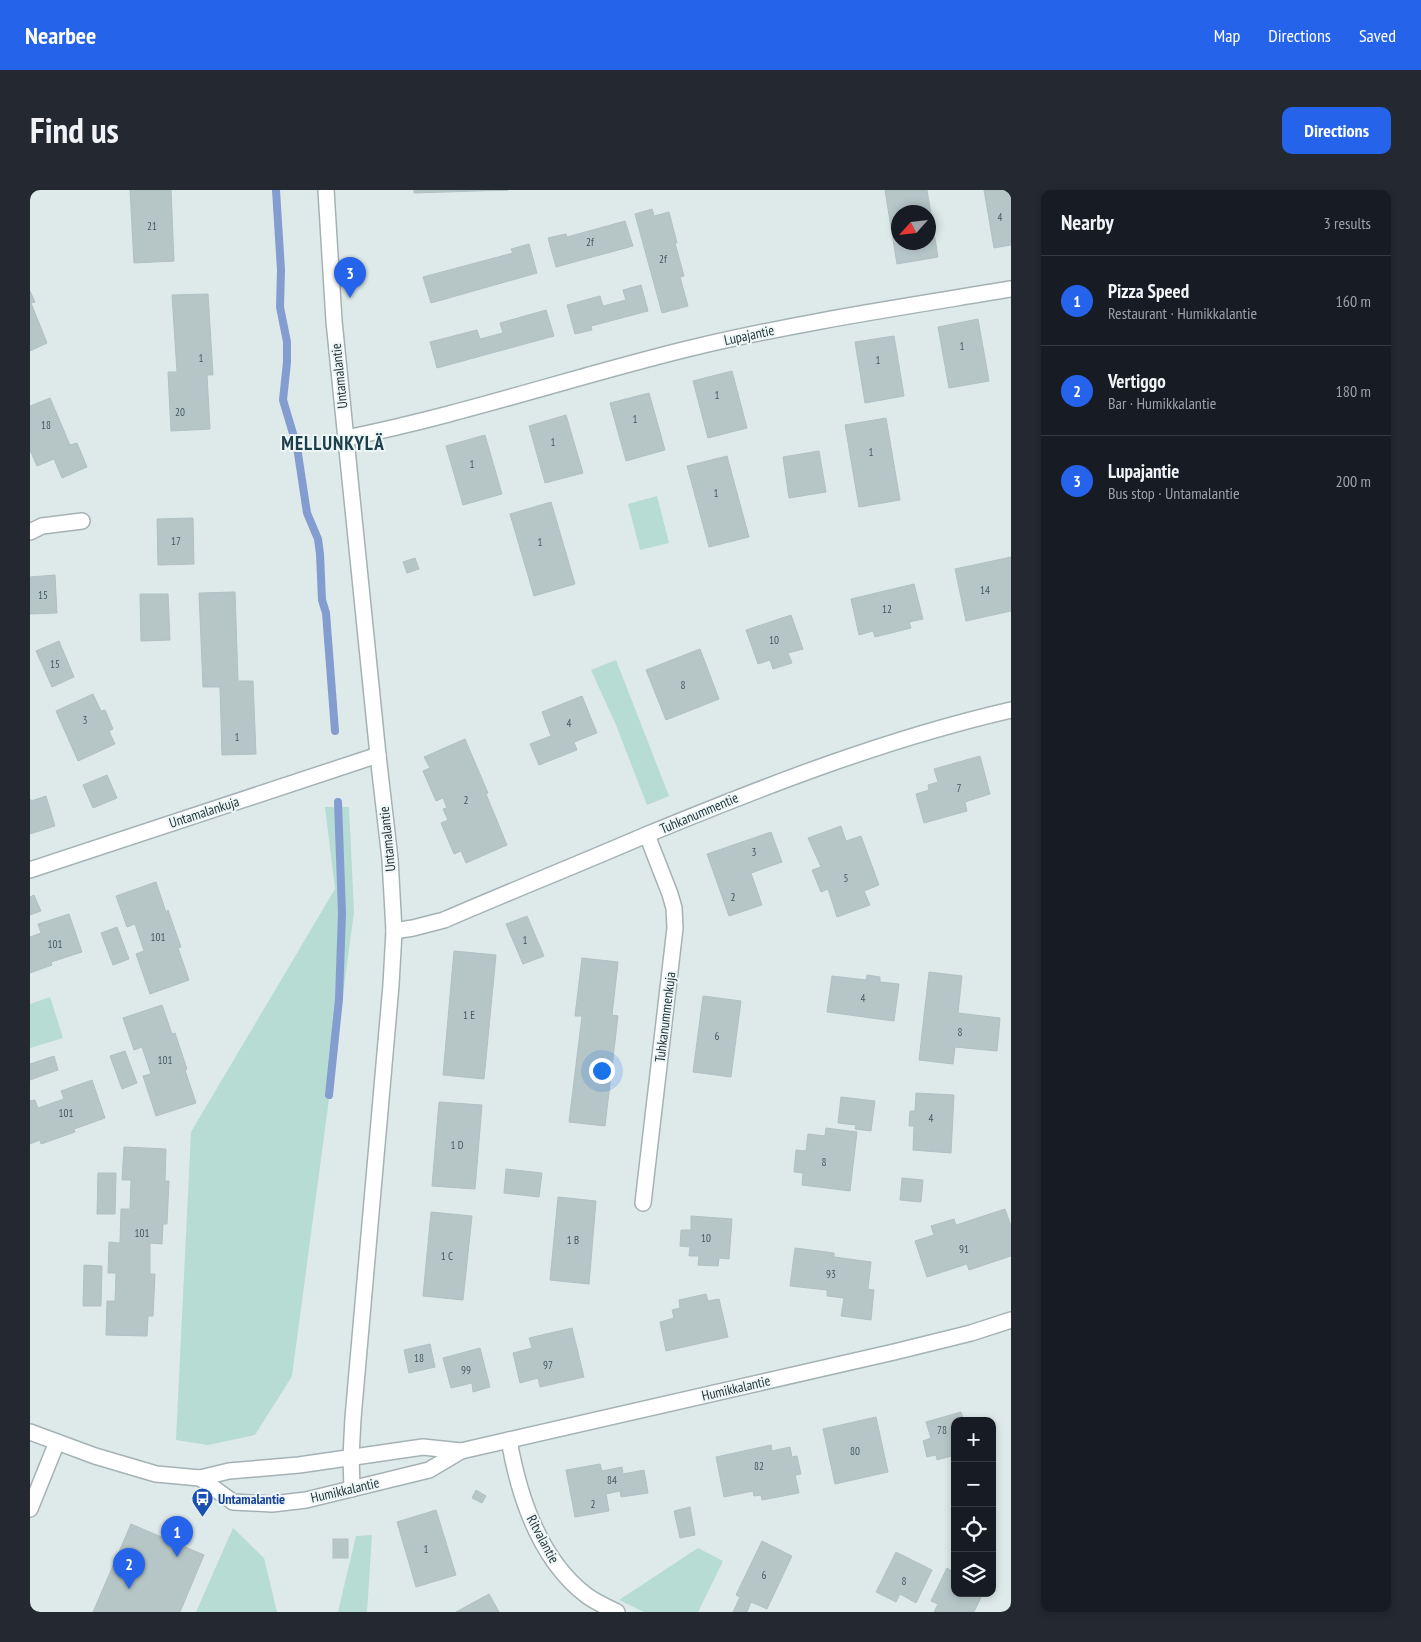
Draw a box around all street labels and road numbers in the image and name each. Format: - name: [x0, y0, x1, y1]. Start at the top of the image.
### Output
- street label: Lupajantie: [722, 321, 776, 349]
- street label: Untamalantie: [327, 342, 351, 409]
- street label: Tuhkanummentie: [657, 788, 741, 838]
- street label: Untamalankuja: [167, 792, 241, 832]
- street label: Untamalantie: [375, 805, 399, 872]
- street label: Tuhkanummenkuja: [651, 971, 679, 1063]
- street label: Humikkalantie: [700, 1371, 772, 1405]
- street label: Humikkalantie: [309, 1473, 381, 1507]
- street label: Ritvalantie: [523, 1512, 563, 1566]

